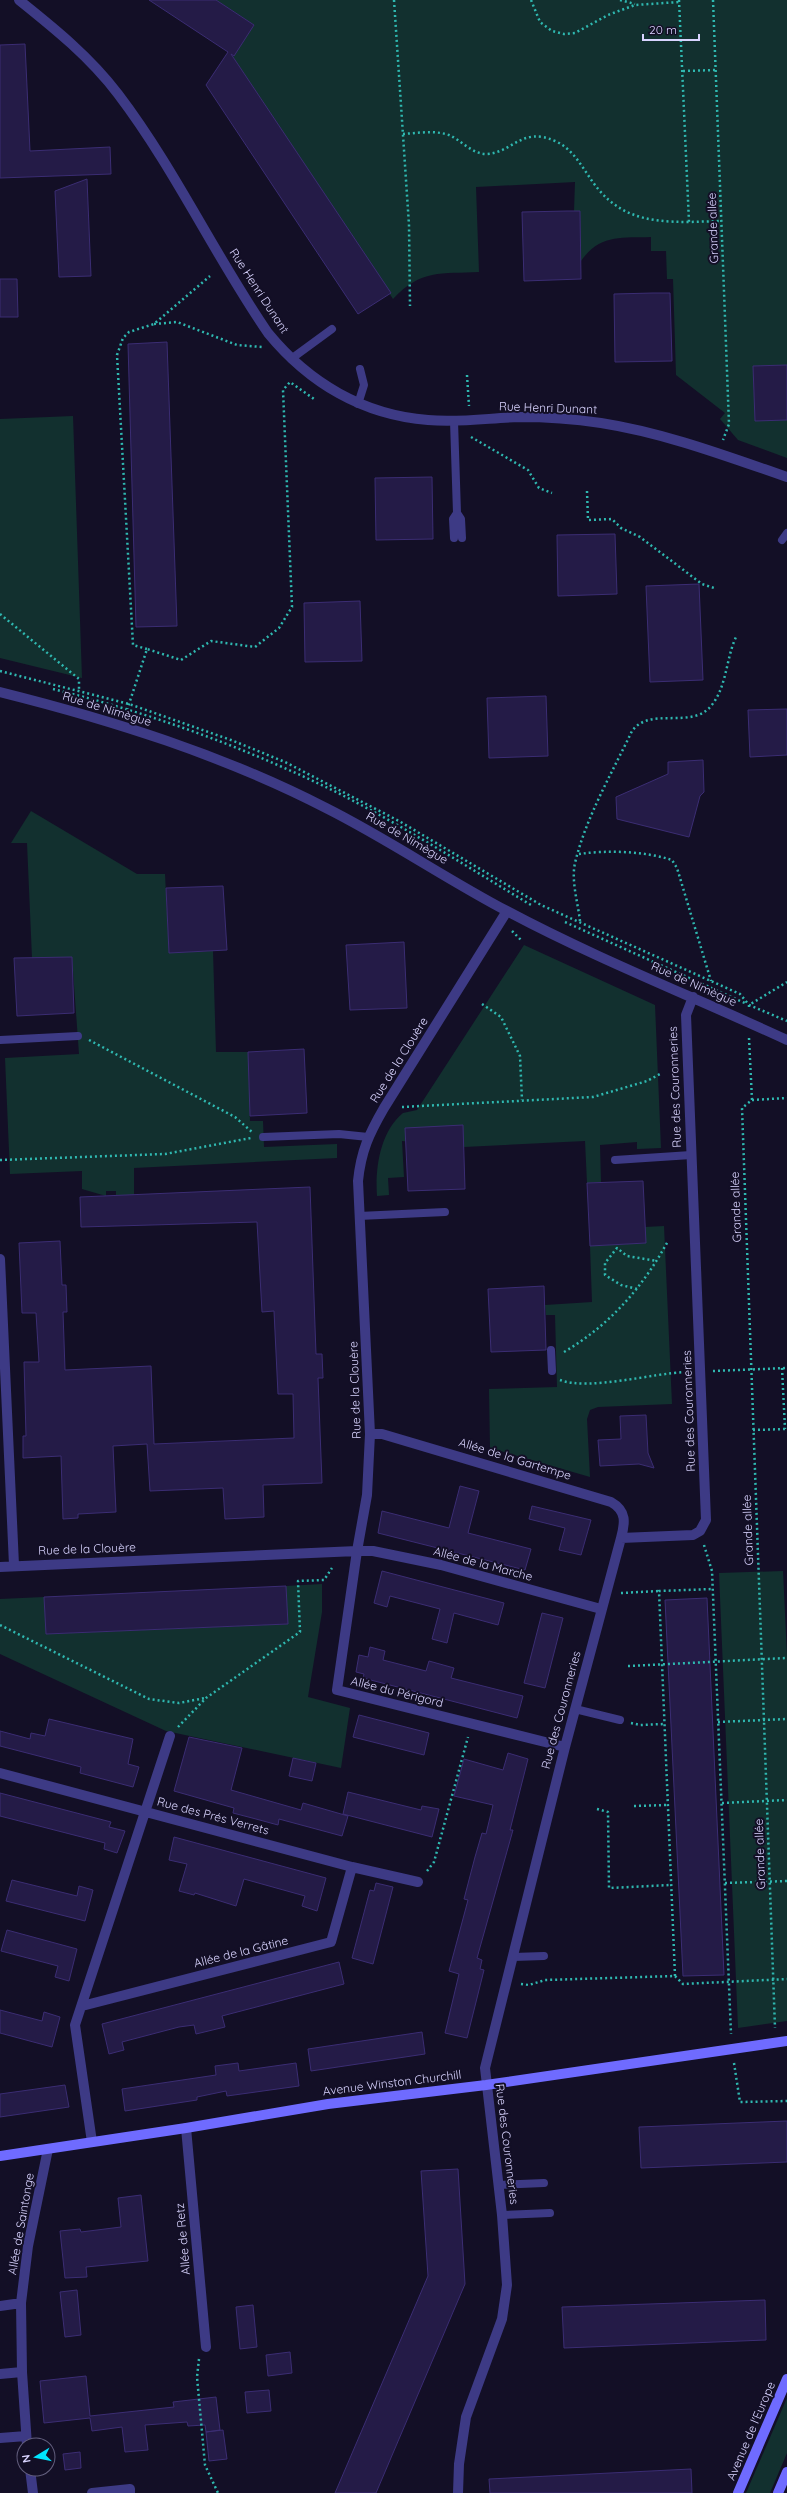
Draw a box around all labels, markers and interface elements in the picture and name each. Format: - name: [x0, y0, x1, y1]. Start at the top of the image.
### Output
- scale bar: [643, 16, 699, 42]
- text: 20 m: [649, 22, 677, 37]
- street label: Grande allée: [704, 192, 721, 264]
- street label: Rue Henri Dunant: [226, 245, 292, 336]
- street label: Rue Henri Dunant: [499, 398, 597, 417]
- street label: Rue de Nimègue: [61, 688, 154, 729]
- street label: Rue de Nimègue: [364, 808, 451, 867]
- street label: Rue de Nimègue: [649, 958, 740, 1009]
- street label: Rue de la Clouère: [366, 1014, 431, 1105]
- street label: Rue des Couronneries: [665, 1026, 684, 1148]
- street label: Grande allée: [727, 1171, 744, 1243]
- street label: Rue de la Clouère: [345, 1341, 364, 1439]
- street label: Rue des Couronneries: [679, 1350, 698, 1472]
- street label: Allée de la Gartempe: [457, 1434, 573, 1483]
- street label: Grande allée: [739, 1494, 756, 1566]
- street label: Rue de la Clouère: [38, 1539, 136, 1558]
- street label: Allée de la Marche: [432, 1543, 535, 1584]
- street label: Rue des Couronneries: [538, 1649, 584, 1771]
- street label: Allée du Périgord: [349, 1673, 445, 1710]
- street label: Rue des Prés Verrets: [156, 1793, 271, 1838]
- street label: Grande allée: [751, 1818, 768, 1890]
- street label: Allée de la Gâtine: [192, 1932, 290, 1970]
- street label: Avenue Winston Churchill: [322, 2067, 462, 2098]
- street label: Rue des Couronneries: [493, 2083, 522, 2206]
- street label: Allée de Saintonge: [4, 2172, 37, 2276]
- street label: Allée de Retz: [172, 2202, 193, 2276]
- street label: Avenue de l'Europe: [723, 2379, 778, 2482]
- north arrow: [16, 2437, 56, 2477]
- text: N: [19, 2454, 34, 2464]

